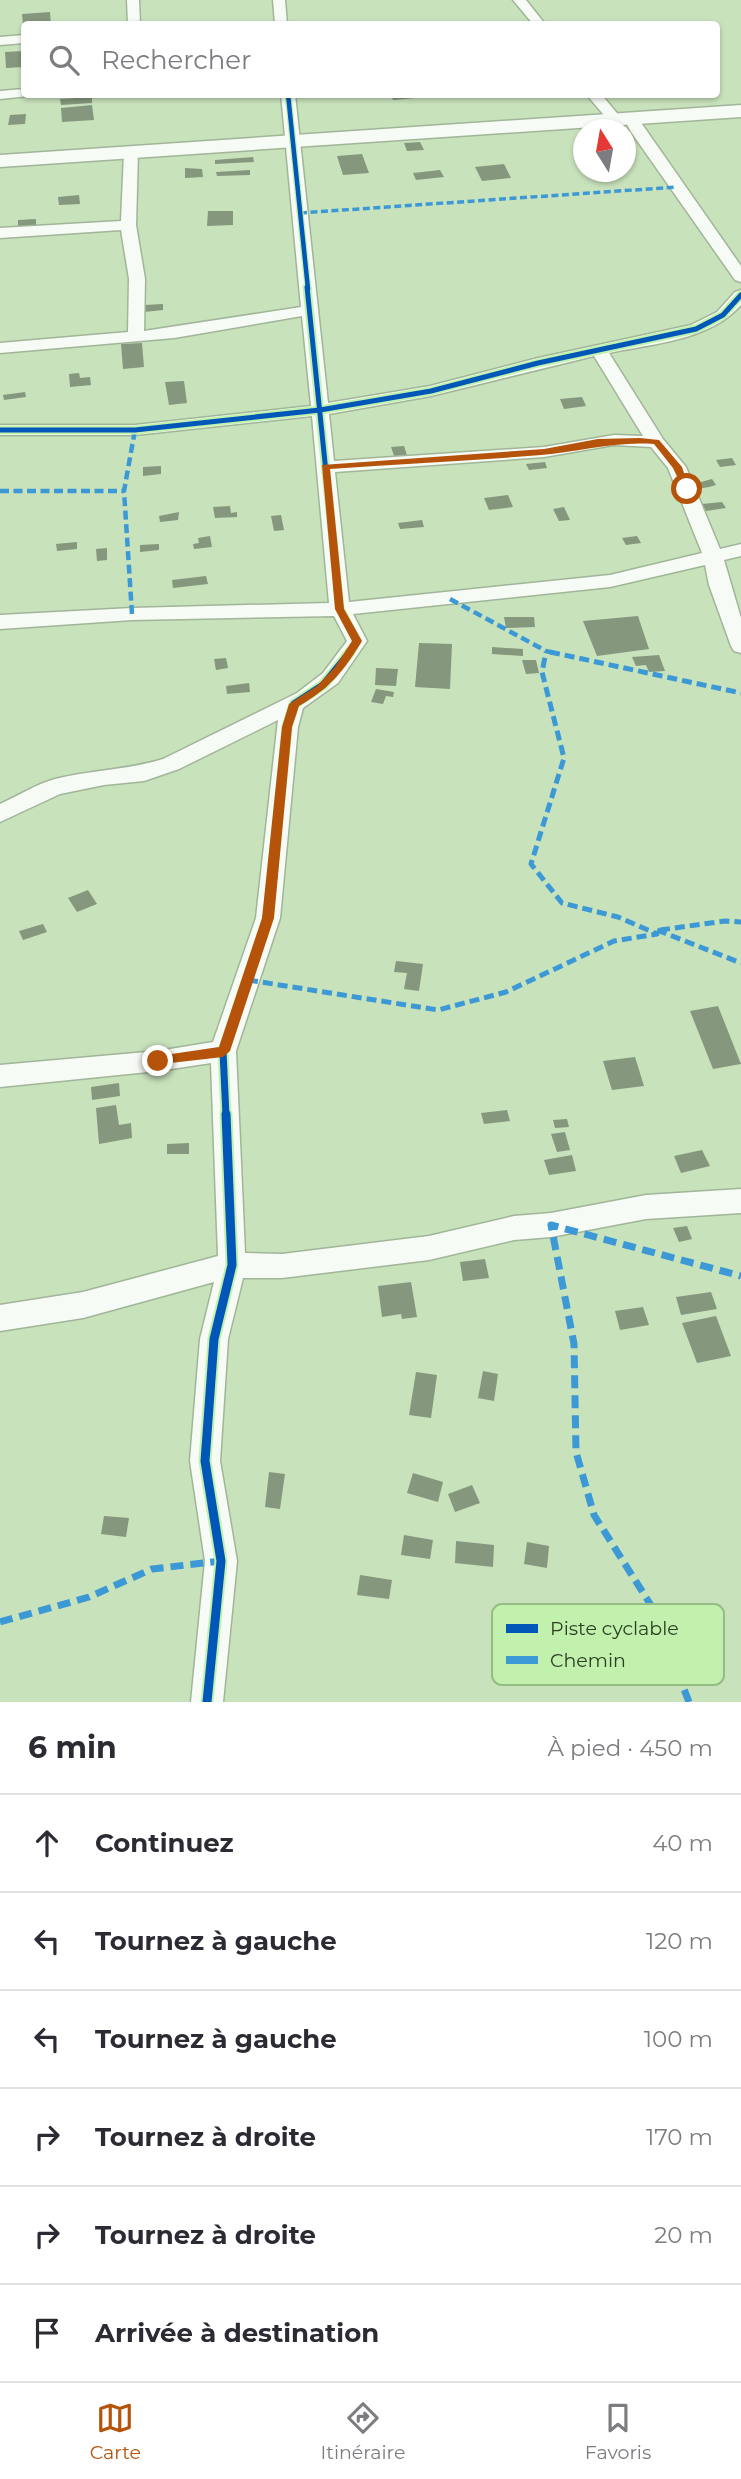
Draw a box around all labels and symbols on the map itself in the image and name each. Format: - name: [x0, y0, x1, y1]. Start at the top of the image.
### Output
- north arrow: [573, 119, 636, 182]
- route start: [671, 473, 702, 504]
- route end: [142, 1045, 173, 1076]
- legend: [492, 1604, 724, 1685]
- text: Piste cyclable: [550, 1617, 679, 1640]
- text: Chemin: [550, 1649, 626, 1672]

